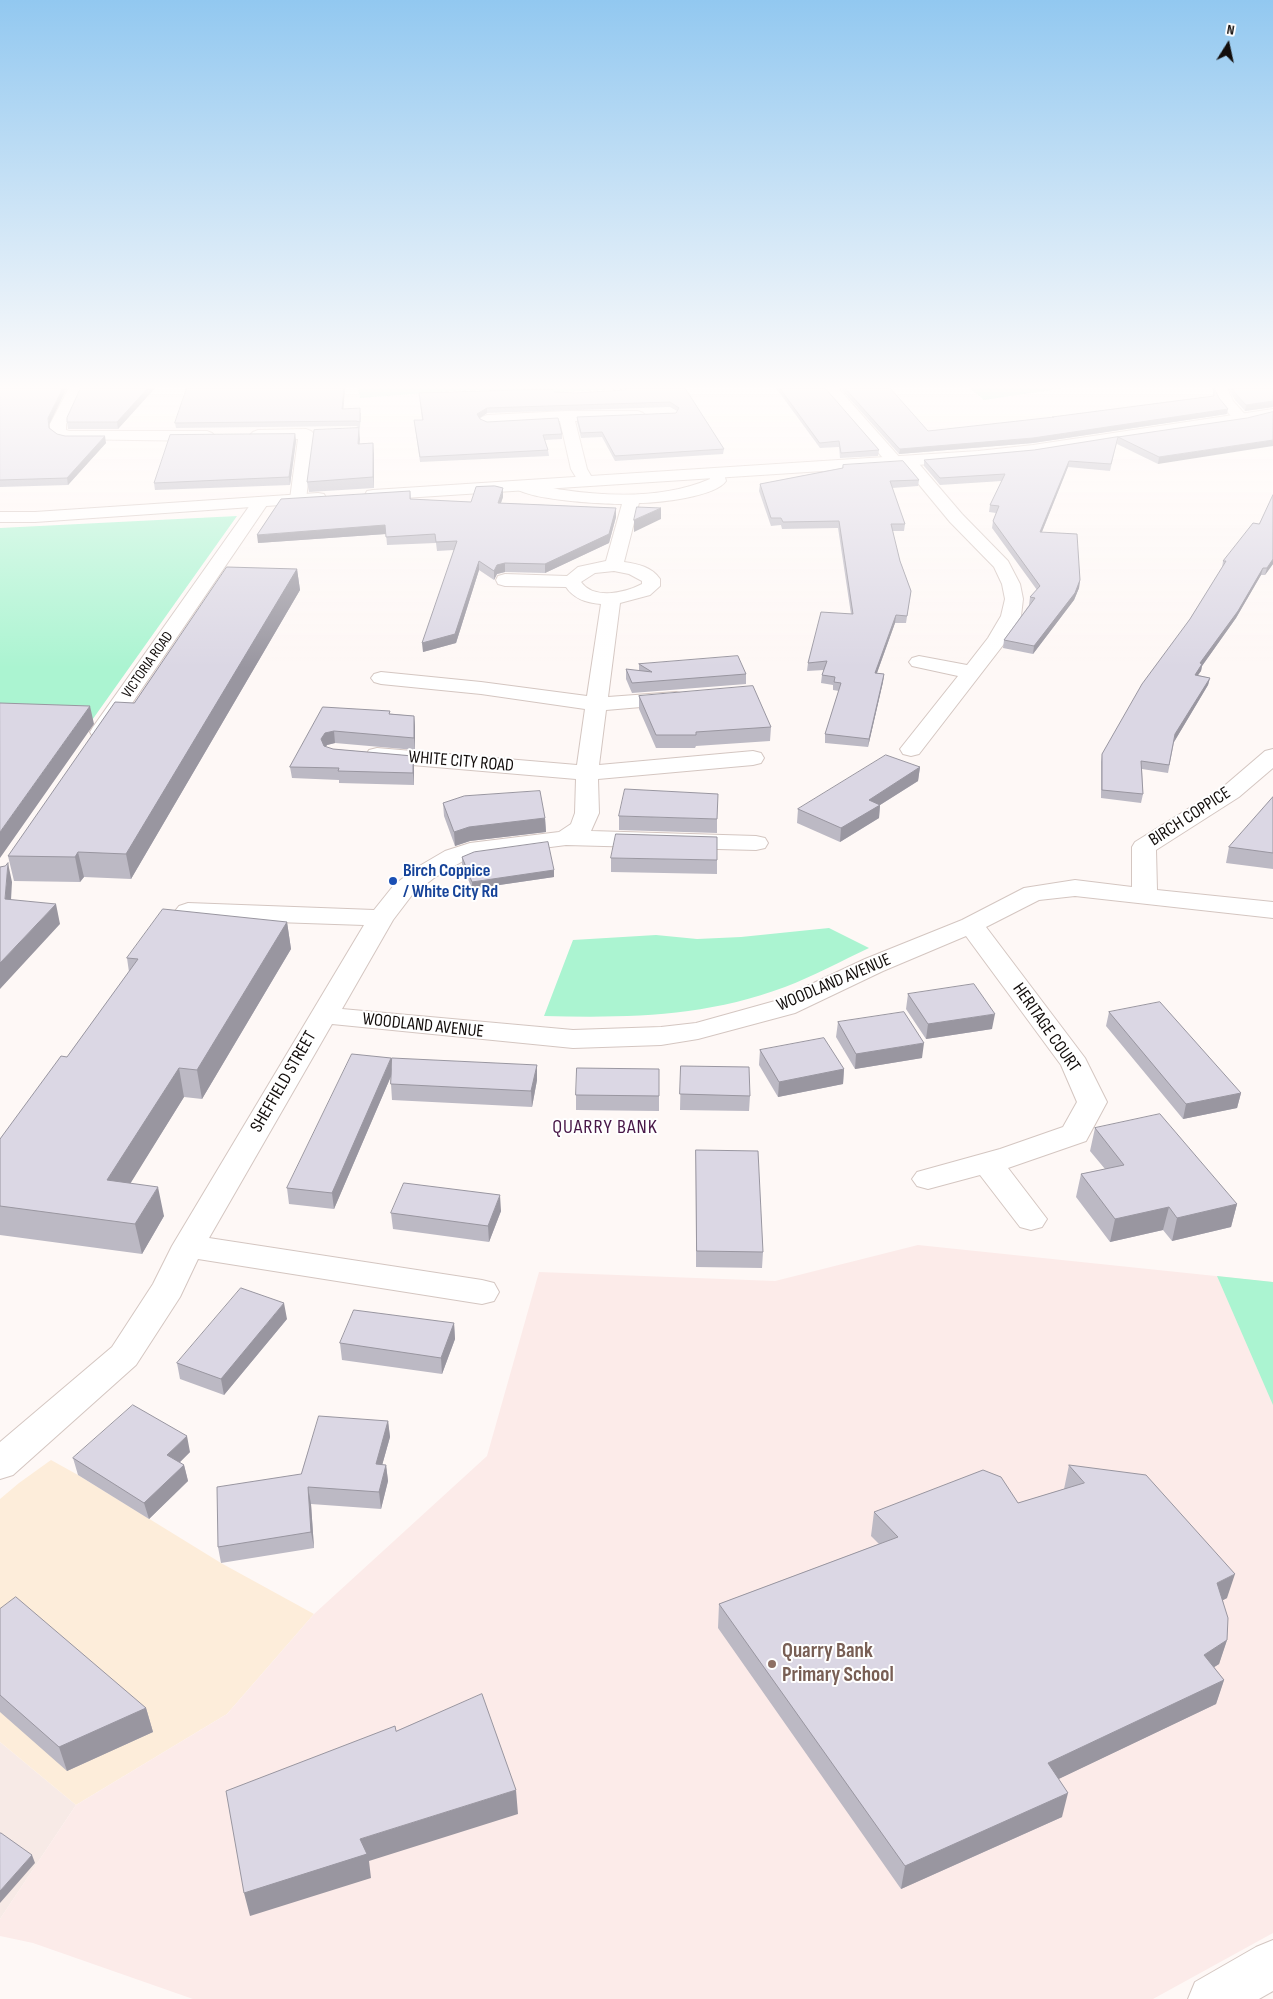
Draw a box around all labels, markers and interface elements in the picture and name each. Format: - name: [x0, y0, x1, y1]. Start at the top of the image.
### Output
- north arrow: [1203, 20, 1253, 70]
- text: N: [1226, 21, 1236, 39]
- street label: VICTORIA ROAD: [119, 628, 177, 702]
- street label: WHITE CITY ROAD: [407, 747, 515, 777]
- street label: BIRCH COPPICE: [1145, 783, 1235, 851]
- place label: Birch Coppice / White City Rd: [403, 860, 498, 902]
- marker: Birch Coppice / White City Rd: [387, 875, 399, 887]
- street label: WOODLAND AVENUE: [774, 949, 894, 1017]
- street label: HERITAGE COURT: [1007, 979, 1085, 1077]
- street label: WOODLAND AVENUE: [361, 1009, 485, 1043]
- street label: SHEFFIELD STREET: [246, 1028, 322, 1136]
- district label: QUARRY BANK: [551, 1116, 659, 1140]
- place label: Quarry Bank Primary School: [782, 1639, 894, 1689]
- marker: Quarry Bank Primary School: [766, 1658, 778, 1670]

